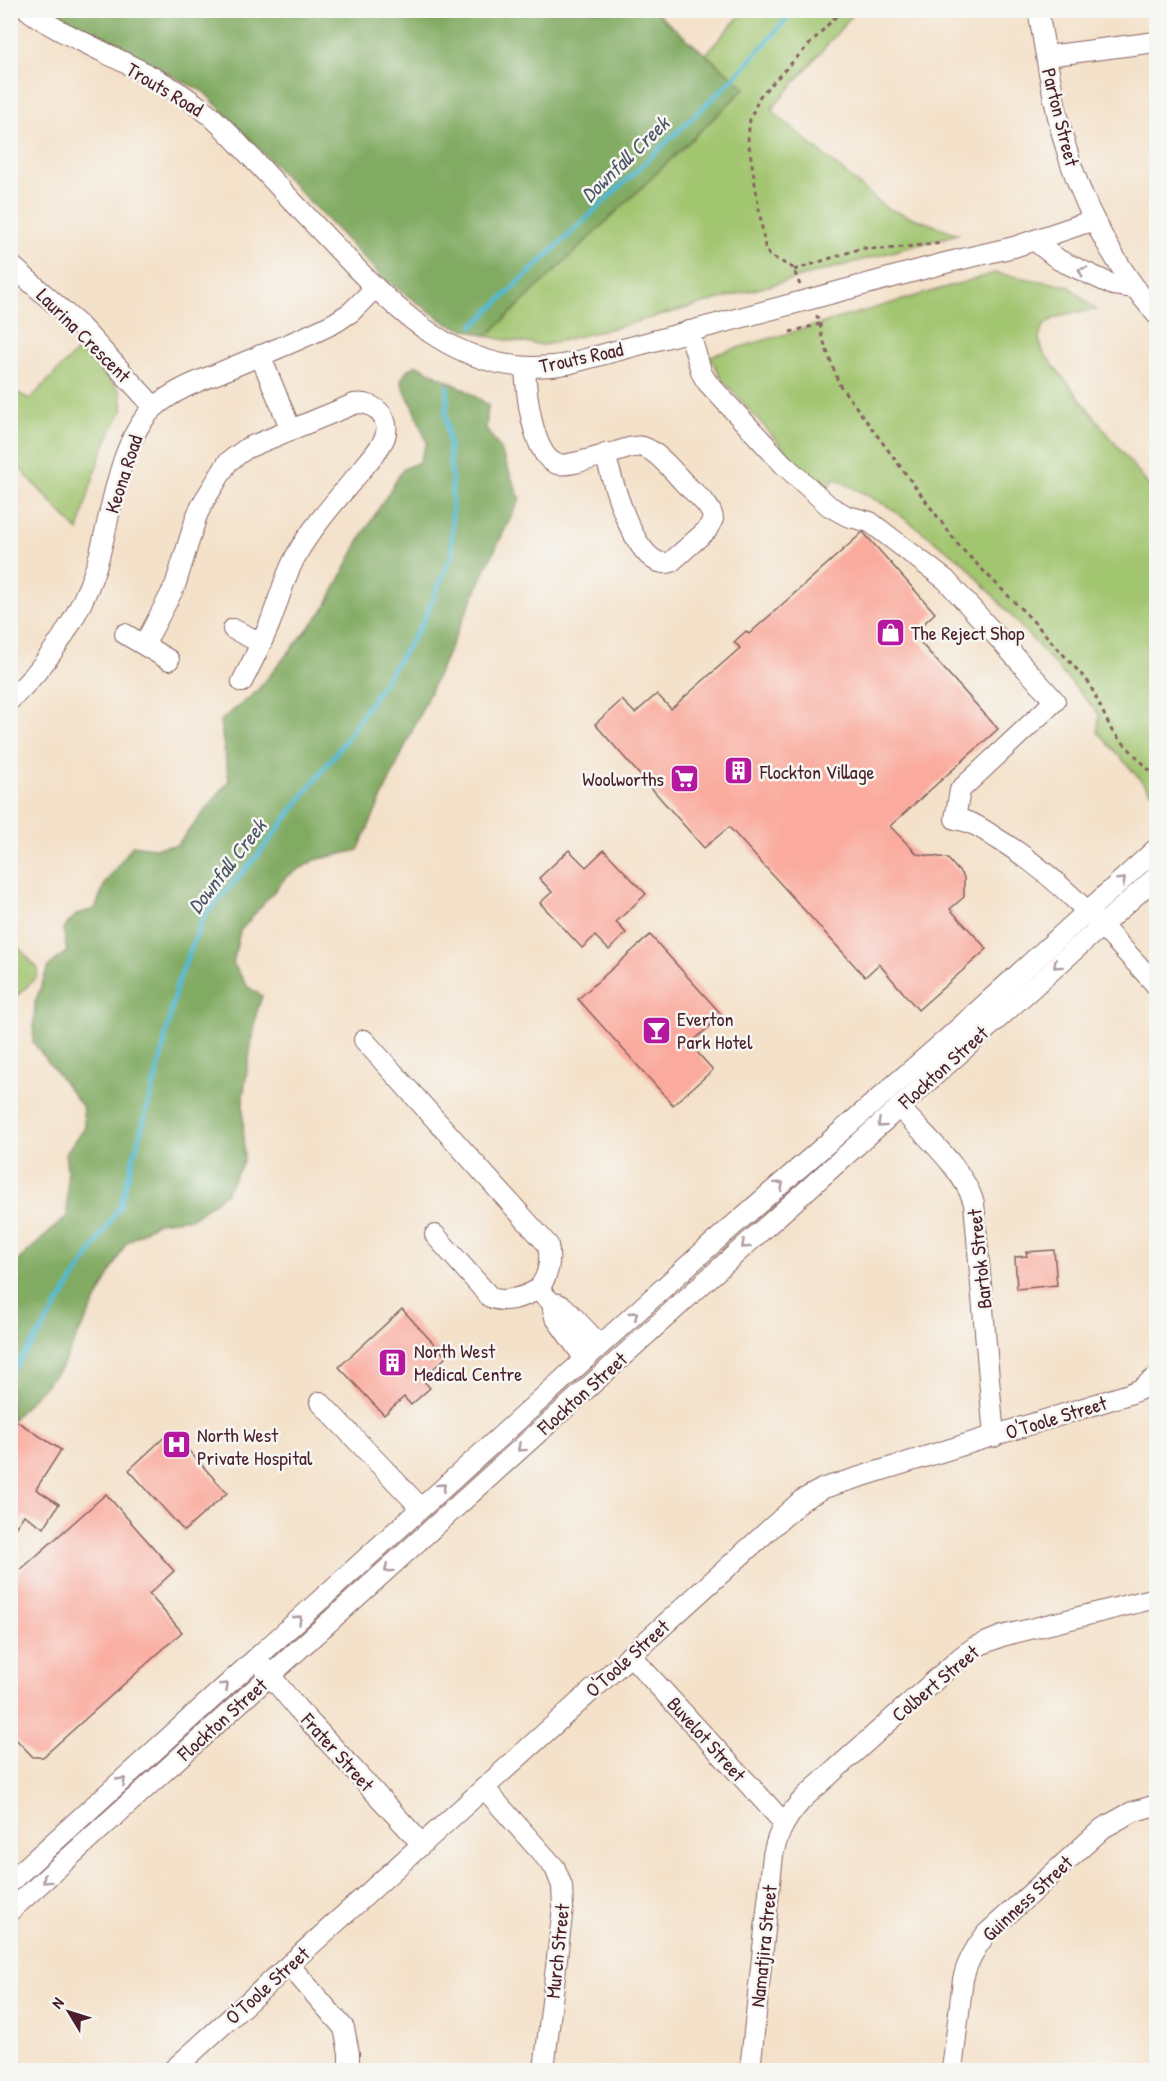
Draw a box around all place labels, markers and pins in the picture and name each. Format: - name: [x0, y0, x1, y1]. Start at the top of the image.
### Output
- shop icon: The Reject Shop: [874, 616, 906, 648]
- place label: The Reject Shop: [911, 619, 1025, 646]
- building icon: Flockton Village: [723, 755, 755, 787]
- place label: Flockton Village: [759, 758, 875, 785]
- supermarket icon: Woolworths: [669, 762, 701, 794]
- place label: Woolworths: [582, 765, 664, 792]
- place label: Everton Park Hotel: [677, 1005, 753, 1055]
- bar icon: Everton Park Hotel: [640, 1014, 672, 1046]
- place label: North West Medical Centre: [414, 1337, 522, 1387]
- building icon: North West Medical Centre: [377, 1346, 409, 1378]
- place label: North West Private Hospital: [197, 1421, 313, 1471]
- hospital icon: North West Private Hospital: [160, 1429, 192, 1461]

